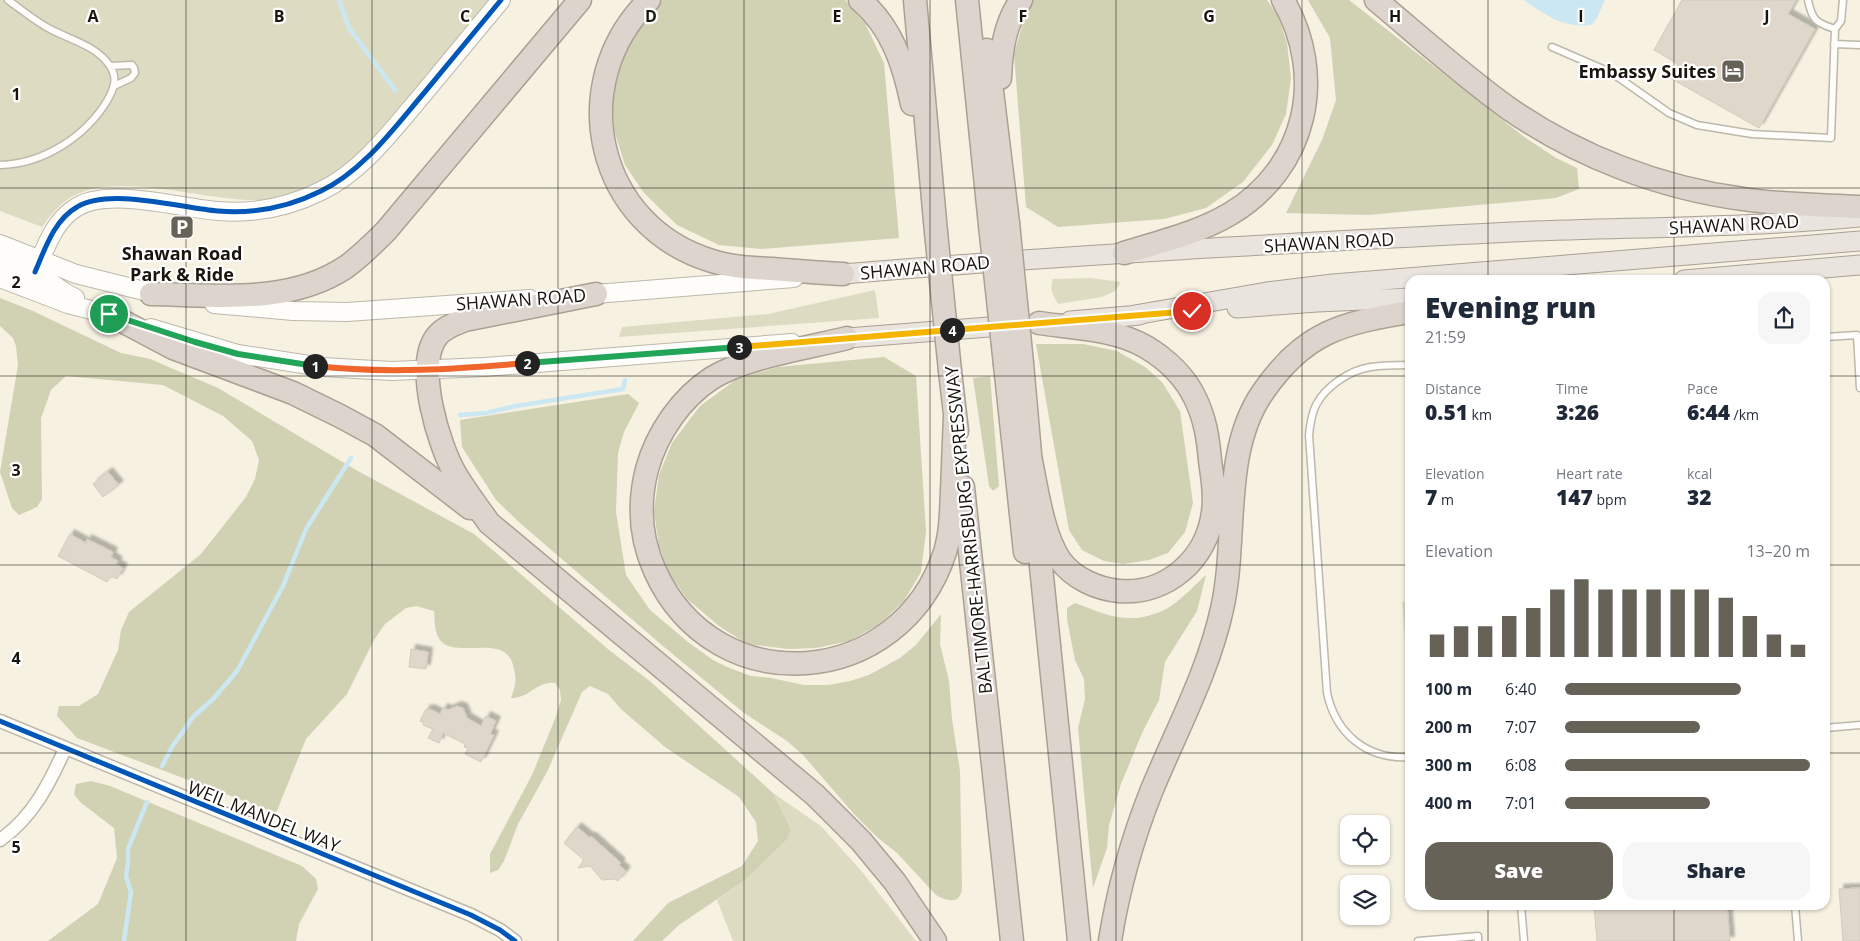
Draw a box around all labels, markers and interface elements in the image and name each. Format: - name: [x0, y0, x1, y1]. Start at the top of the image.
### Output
- text: A: [87, 5, 99, 27]
- text: B: [274, 5, 284, 27]
- text: C: [460, 5, 470, 27]
- text: D: [645, 5, 657, 27]
- text: E: [833, 5, 842, 27]
- text: F: [1019, 5, 1027, 27]
- text: G: [1203, 5, 1215, 27]
- text: H: [1389, 5, 1401, 27]
- text: I: [1578, 5, 1584, 27]
- text: J: [1762, 5, 1770, 27]
- hotel icon: Embassy Suites: [1720, 58, 1746, 84]
- place label: Embassy Suites: [1579, 59, 1716, 83]
- text: 1: [11, 83, 21, 105]
- street label: SHAWAN ROAD: [1668, 209, 1800, 239]
- parking icon: Shawan Road Park & Ride: [169, 214, 195, 240]
- street label: SHAWAN ROAD: [1263, 227, 1395, 257]
- place label: Shawan Road Park & Ride: [122, 241, 242, 286]
- street label: SHAWAN ROAD: [859, 249, 991, 285]
- text: 2: [11, 271, 21, 293]
- street label: SHAWAN ROAD: [455, 282, 587, 316]
- text: Evening run: [1425, 288, 1596, 326]
- pin: [1171, 290, 1213, 332]
- button: share: [1758, 292, 1810, 344]
- pin: [88, 293, 130, 335]
- icon: check: [1178, 297, 1206, 325]
- icon: arrive: [95, 300, 123, 328]
- pin: 4: [940, 318, 964, 342]
- text: 4: [948, 321, 957, 340]
- text: 21:59: [1425, 326, 1466, 348]
- pin: 3: [726, 334, 752, 360]
- text: 3: [735, 338, 744, 357]
- pin: 2: [514, 350, 540, 376]
- pin: 1: [302, 354, 328, 378]
- text: 2: [523, 354, 532, 373]
- text: 1: [311, 357, 320, 376]
- street label: BALTIMORE-HARRISBURG EXPRESSWAY: [939, 364, 997, 695]
- text: Distance: [1425, 379, 1481, 398]
- text: Time: [1556, 379, 1588, 398]
- text: Pace: [1687, 379, 1718, 398]
- text: 0.51: [1425, 398, 1468, 426]
- text: 3:26: [1556, 398, 1599, 426]
- text: 6:44: [1687, 398, 1730, 426]
- text: km: [1468, 405, 1492, 424]
- text: /km: [1730, 405, 1759, 424]
- text: 3: [11, 459, 21, 481]
- text: Elevation: [1425, 464, 1484, 483]
- text: Heart rate: [1556, 464, 1623, 483]
- text: kcal: [1687, 464, 1712, 483]
- text: 7: [1425, 483, 1437, 511]
- text: 147: [1556, 483, 1593, 511]
- text: 32: [1687, 483, 1712, 511]
- text: m: [1437, 490, 1454, 509]
- text: bpm: [1593, 490, 1627, 509]
- text: Elevation: [1425, 540, 1493, 562]
- text: 13–20 m: [1746, 540, 1810, 562]
- text: 4: [11, 647, 21, 669]
- text: 100 m: [1425, 678, 1472, 700]
- text: 6:40: [1505, 678, 1537, 700]
- text: 200 m: [1425, 716, 1472, 738]
- text: 7:07: [1505, 716, 1537, 738]
- text: 300 m: [1425, 754, 1472, 776]
- text: 6:08: [1505, 754, 1537, 776]
- street label: WEIL MANDEL WAY: [184, 775, 344, 858]
- text: 400 m: [1425, 792, 1472, 814]
- text: 7:01: [1505, 792, 1537, 814]
- map controls: [1340, 815, 1390, 925]
- button: locate: [1340, 815, 1390, 865]
- text: 5: [11, 836, 21, 858]
- button: Save: [1425, 842, 1613, 900]
- button: Share: [1623, 842, 1810, 900]
- button: layers: [1340, 875, 1390, 925]

